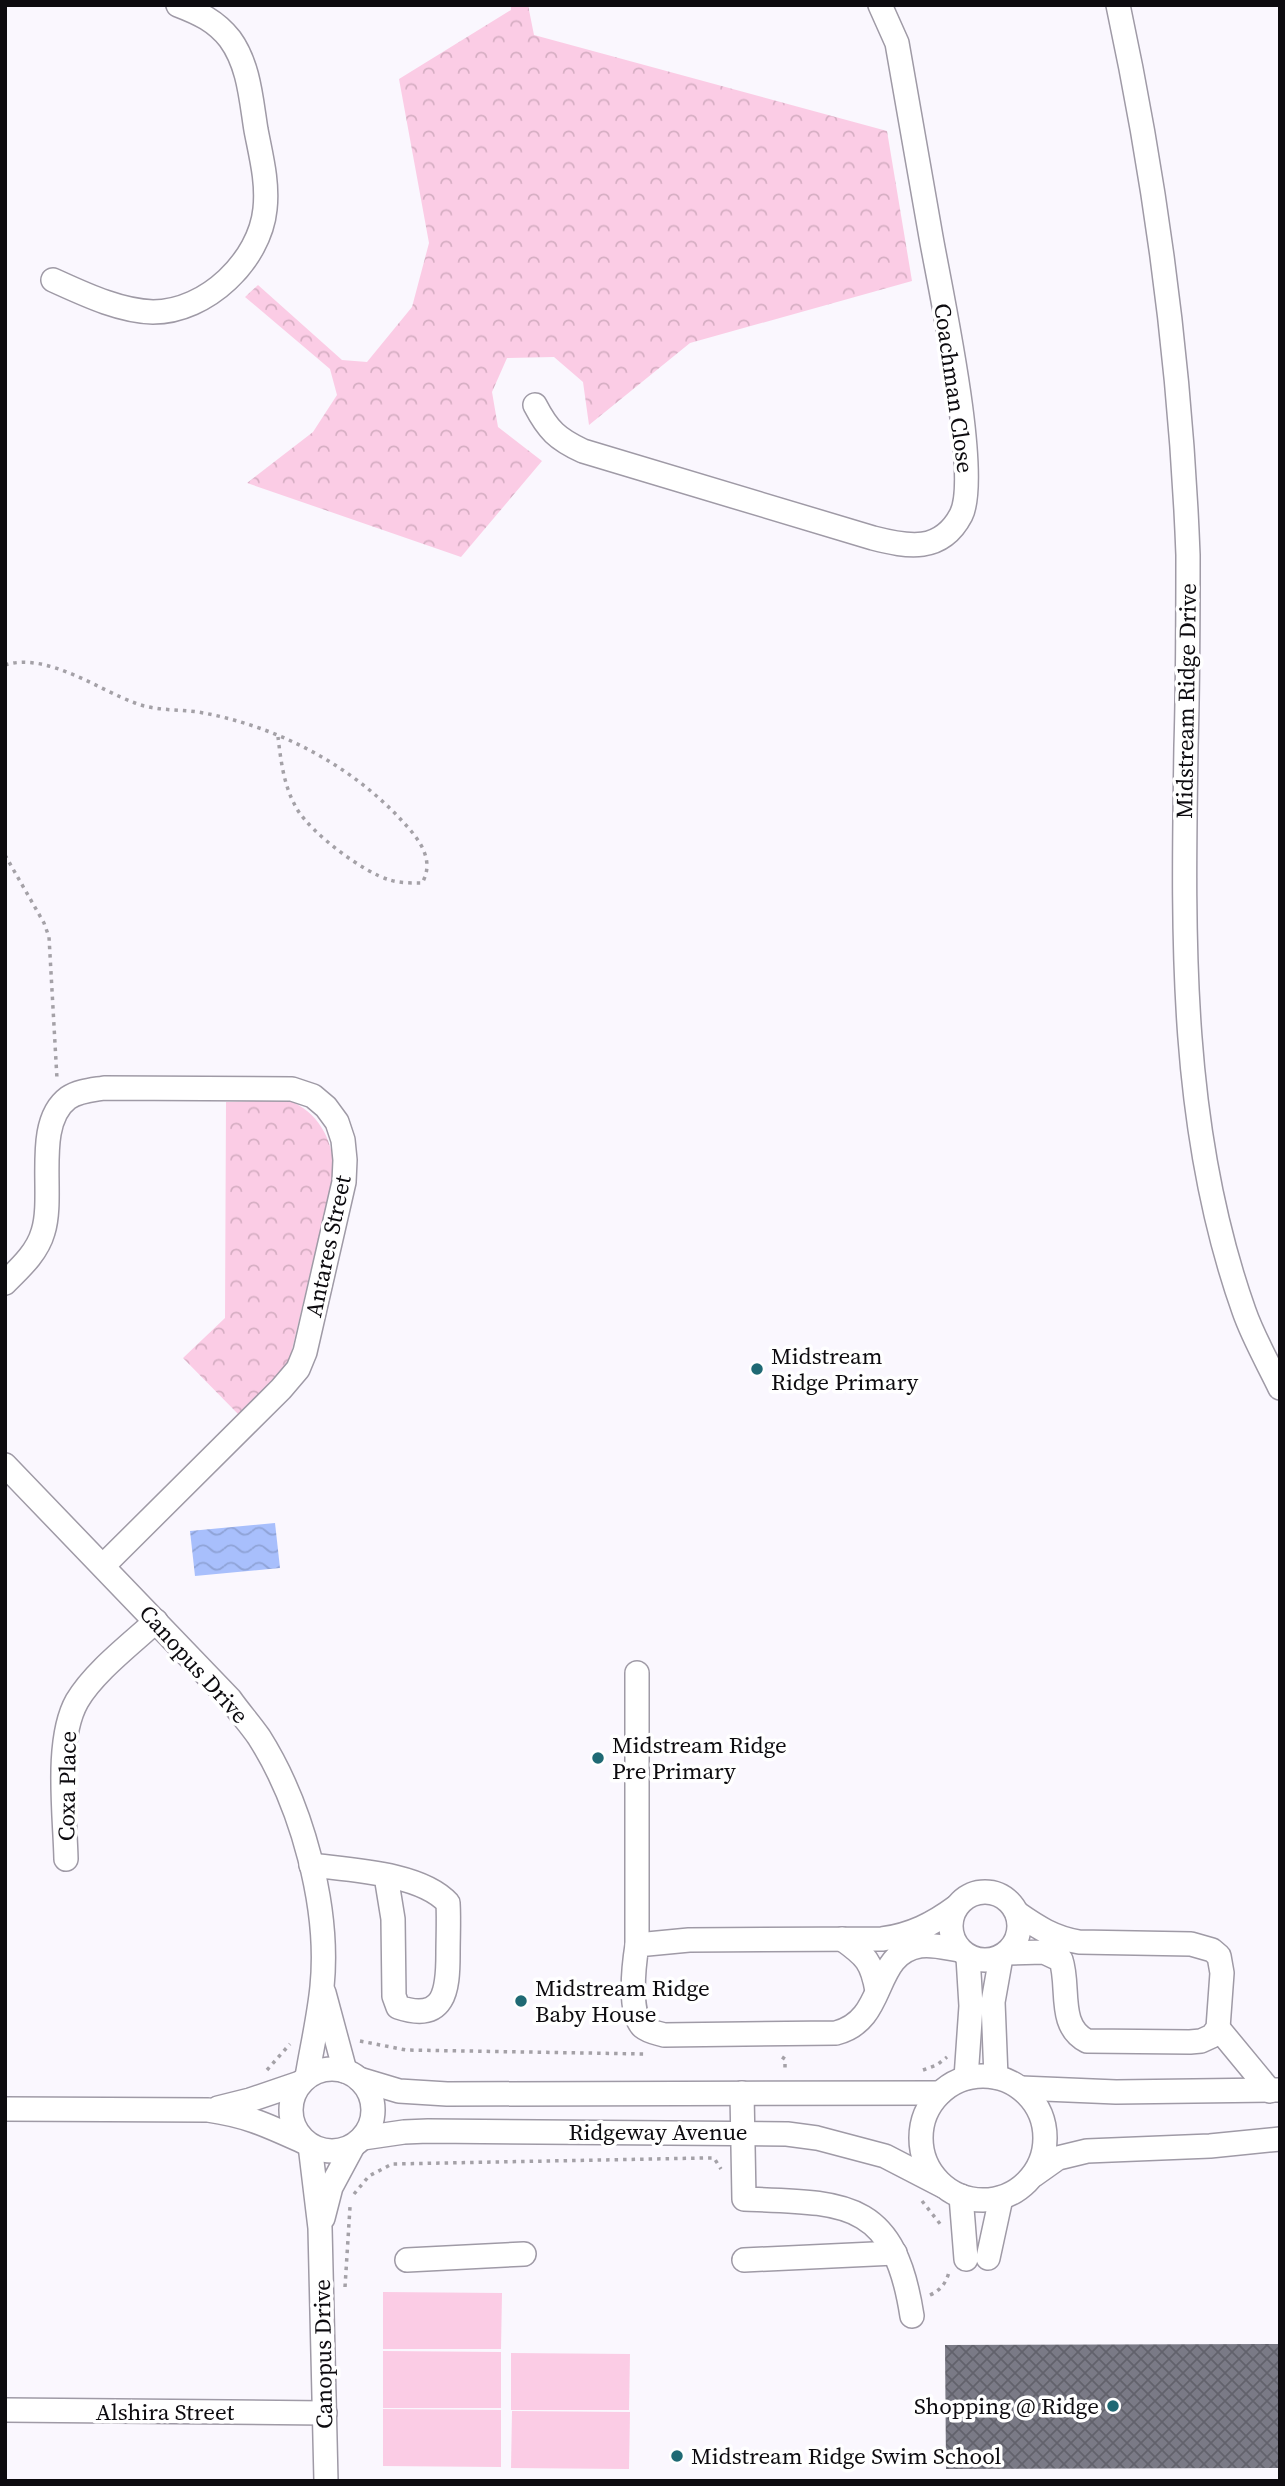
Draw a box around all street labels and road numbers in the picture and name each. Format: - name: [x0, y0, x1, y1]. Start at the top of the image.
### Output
- street label: Coachman Close: [926, 301, 982, 475]
- street label: Midstream Ridge Drive: [1168, 583, 1204, 819]
- street label: Antares Street: [297, 1172, 359, 1320]
- street label: Canopus Drive: [132, 1598, 256, 1730]
- street label: Coxa Place: [50, 1731, 84, 1841]
- street label: Ridgeway Avenue: [568, 2116, 748, 2148]
- street label: Canopus Drive: [306, 2279, 340, 2429]
- street label: Alshira Street: [96, 2396, 235, 2428]

